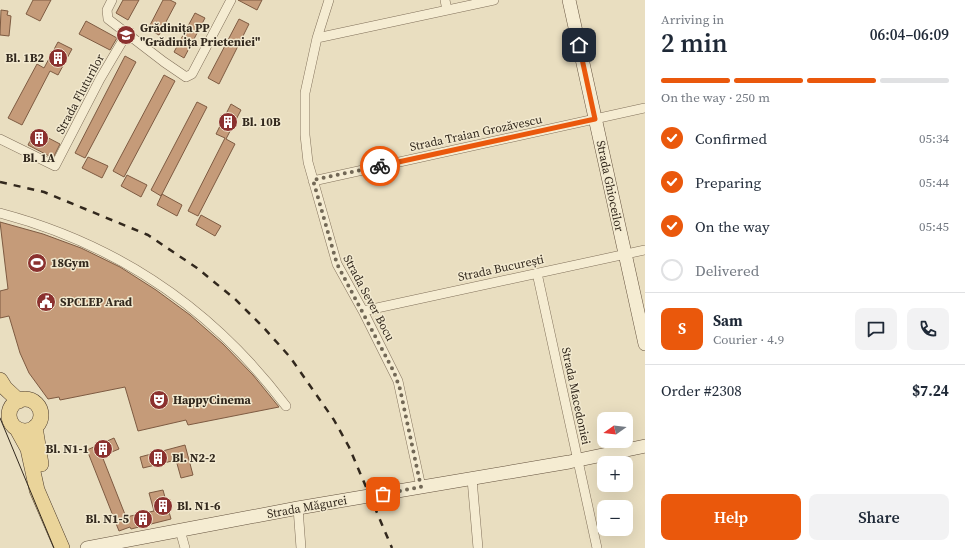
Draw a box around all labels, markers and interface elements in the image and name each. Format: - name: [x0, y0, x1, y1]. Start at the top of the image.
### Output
- text: Arriving in: [661, 11, 724, 28]
- place label: Grădinița PP "Grădinița Prieteniei": [140, 20, 260, 50]
- school or university icon: Grădinița PP "Grădinița Prieteniei": [115, 24, 137, 46]
- text: 06:04–06:09: [870, 24, 949, 45]
- text: 2 min: [661, 25, 728, 61]
- pin: [562, 28, 596, 62]
- icon: home: [568, 34, 590, 56]
- building icon: Bl. 1B2: [47, 47, 69, 69]
- place label: Bl. 1B2: [6, 50, 44, 66]
- street label: Strada Fluturilor: [52, 51, 108, 137]
- text: On the way · 250 m: [661, 89, 770, 106]
- building icon: Bl. 10B: [217, 111, 239, 133]
- street label: Strada Traian Grozăvescu: [408, 111, 544, 155]
- place label: Bl. 10B: [242, 114, 281, 130]
- building icon: Bl. 1A: [28, 127, 50, 149]
- icon: check: [661, 127, 683, 149]
- text: Confirmed: [695, 128, 767, 149]
- text: 05:34: [919, 130, 949, 147]
- street label: Strada Ghioceilor: [593, 139, 627, 233]
- courier: [360, 146, 400, 186]
- place label: Bl. 1A: [23, 150, 55, 166]
- icon: bike: [369, 155, 391, 177]
- icon: check: [661, 171, 683, 193]
- text: Preparing: [695, 172, 761, 193]
- text: 05:44: [919, 174, 949, 191]
- icon: check: [661, 215, 683, 237]
- text: On the way: [695, 216, 770, 237]
- text: 05:45: [919, 218, 949, 235]
- street label: Strada București: [457, 251, 546, 285]
- sports icon: 18Gym: [26, 252, 48, 274]
- street label: Strada Sever Bocu: [340, 252, 398, 344]
- place label: 18Gym: [51, 255, 89, 271]
- text: Delivered: [695, 260, 759, 281]
- public building icon: SPCLEP Arad: [35, 291, 57, 313]
- place label: SPCLEP Arad: [60, 294, 132, 310]
- button: chat: [855, 308, 897, 350]
- button: phone: [907, 308, 949, 350]
- text: Sam: [713, 310, 743, 331]
- text: S: [678, 318, 686, 339]
- text: Courier · 4.9: [713, 331, 784, 348]
- street label: Strada Macedoniei: [558, 346, 594, 447]
- text: Order #2308: [661, 380, 742, 401]
- text: $7.24: [912, 380, 949, 401]
- theatre icon: HappyCinema: [148, 389, 170, 411]
- place label: HappyCinema: [173, 392, 252, 408]
- north arrow: [597, 412, 633, 448]
- map controls: [597, 412, 633, 536]
- building icon: Bl. N1-1: [92, 438, 114, 460]
- place label: Bl. N1-1: [46, 441, 89, 457]
- building icon: Bl. N2-2: [147, 447, 169, 469]
- place label: Bl. N2-2: [172, 450, 216, 466]
- button: +: [597, 456, 633, 492]
- pin: [366, 477, 400, 511]
- icon: bag: [372, 483, 394, 505]
- street label: Strada Măgurei: [266, 492, 349, 522]
- button: Help: [661, 494, 801, 540]
- button: Share: [809, 494, 949, 540]
- building icon: Bl. N1-6: [152, 495, 174, 517]
- place label: Bl. N1-6: [177, 498, 221, 514]
- button: −: [597, 500, 633, 536]
- building icon: Bl. N1-5: [132, 508, 154, 530]
- place label: Bl. N1-5: [86, 511, 129, 527]

